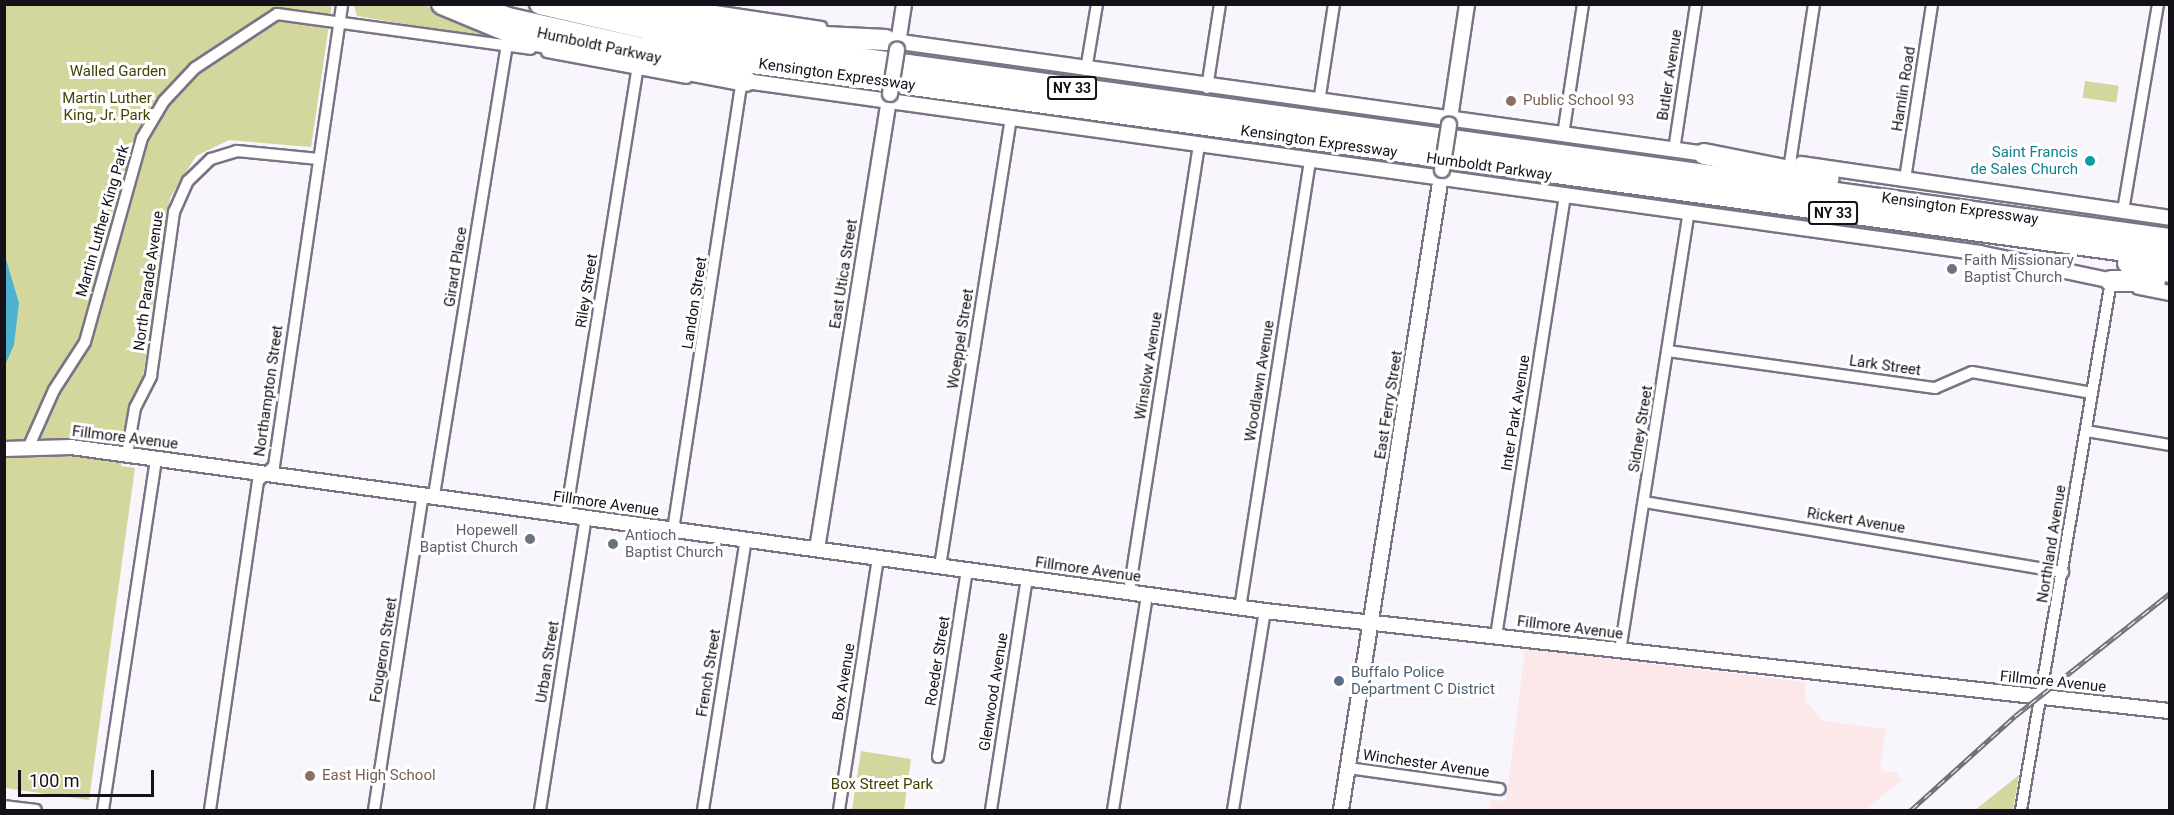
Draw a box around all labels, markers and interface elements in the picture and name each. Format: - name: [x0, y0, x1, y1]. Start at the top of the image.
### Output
- street label: Humboldt Parkway: [535, 24, 663, 68]
- street label: Butler Avenue: [1654, 28, 1686, 122]
- street label: Hamlin Road: [1888, 45, 1920, 133]
- street label: Kensington Expressway: [757, 55, 917, 95]
- park label: Walled Garden: [70, 63, 166, 81]
- road number: NY 33: [1046, 77, 1098, 99]
- park label: Martin Luther King, Jr. Park: [62, 89, 152, 124]
- place label: Public School 93: [1523, 92, 1634, 110]
- marker: Public School 93: [1504, 94, 1518, 108]
- street label: Kensington Expressway: [1239, 122, 1399, 162]
- street label: Martin Luther King Park: [73, 143, 133, 299]
- place label: Saint Francis de Sales Church: [1970, 143, 2078, 178]
- street label: Humboldt Parkway: [1425, 149, 1553, 185]
- marker: Saint Francis de Sales Church: [2083, 154, 2097, 168]
- street label: Kensington Expressway: [1880, 189, 2040, 229]
- road number: NY 33: [1808, 202, 1858, 224]
- street label: North Parade Avenue: [130, 210, 168, 352]
- street label: East Utica Street: [826, 218, 862, 330]
- street label: Girard Place: [441, 226, 471, 308]
- place label: Faith Missionary Baptist Church: [1964, 251, 2074, 286]
- street label: Riley Street: [572, 253, 602, 329]
- street label: Landon Street: [679, 256, 711, 350]
- marker: Faith Missionary Baptist Church: [1945, 262, 1959, 276]
- street label: Woeppel Street: [944, 288, 978, 390]
- street label: Winslow Avenue: [1132, 311, 1166, 421]
- street label: Woodlawn Avenue: [1242, 319, 1278, 443]
- street label: Northampton Street: [251, 324, 287, 458]
- street label: East Ferry Street: [1372, 349, 1406, 461]
- street label: Lark Street: [1848, 352, 1922, 380]
- street label: Inter Park Avenue: [1498, 354, 1534, 472]
- street label: Sidney Street: [1625, 384, 1657, 474]
- street label: Fillmore Avenue: [71, 423, 179, 453]
- street label: Northland Avenue: [2034, 484, 2070, 604]
- street label: Fillmore Avenue: [552, 488, 660, 520]
- street label: Rickert Avenue: [1806, 504, 1906, 538]
- place label: Hopewell Baptist Church: [420, 521, 518, 556]
- place label: Antioch Baptist Church: [625, 526, 723, 561]
- marker: Hopewell Baptist Church: [523, 532, 537, 546]
- marker: Antioch Baptist Church: [606, 537, 620, 551]
- street label: Fillmore Avenue: [1034, 554, 1142, 586]
- street label: Fougeron Street: [367, 596, 401, 704]
- street label: Fillmore Avenue: [1516, 613, 1624, 643]
- street label: Roeder Street: [922, 615, 954, 707]
- street label: Urban Street: [533, 620, 563, 704]
- street label: French Street: [693, 628, 725, 718]
- street label: Glenwood Avenue: [976, 631, 1012, 753]
- street label: Box Avenue: [829, 642, 859, 722]
- place label: Buffalo Police Department C District: [1351, 663, 1495, 698]
- street label: Fillmore Avenue: [1999, 667, 2107, 697]
- marker: Buffalo Police Department C District: [1332, 674, 1346, 688]
- street label: Winchester Avenue: [1361, 746, 1491, 782]
- scale bar: [21, 758, 158, 796]
- place label: East High School: [322, 767, 436, 785]
- marker: East High School: [303, 769, 317, 783]
- text: 100 m: [29, 770, 80, 791]
- park label: Box Street Park: [831, 776, 933, 794]

